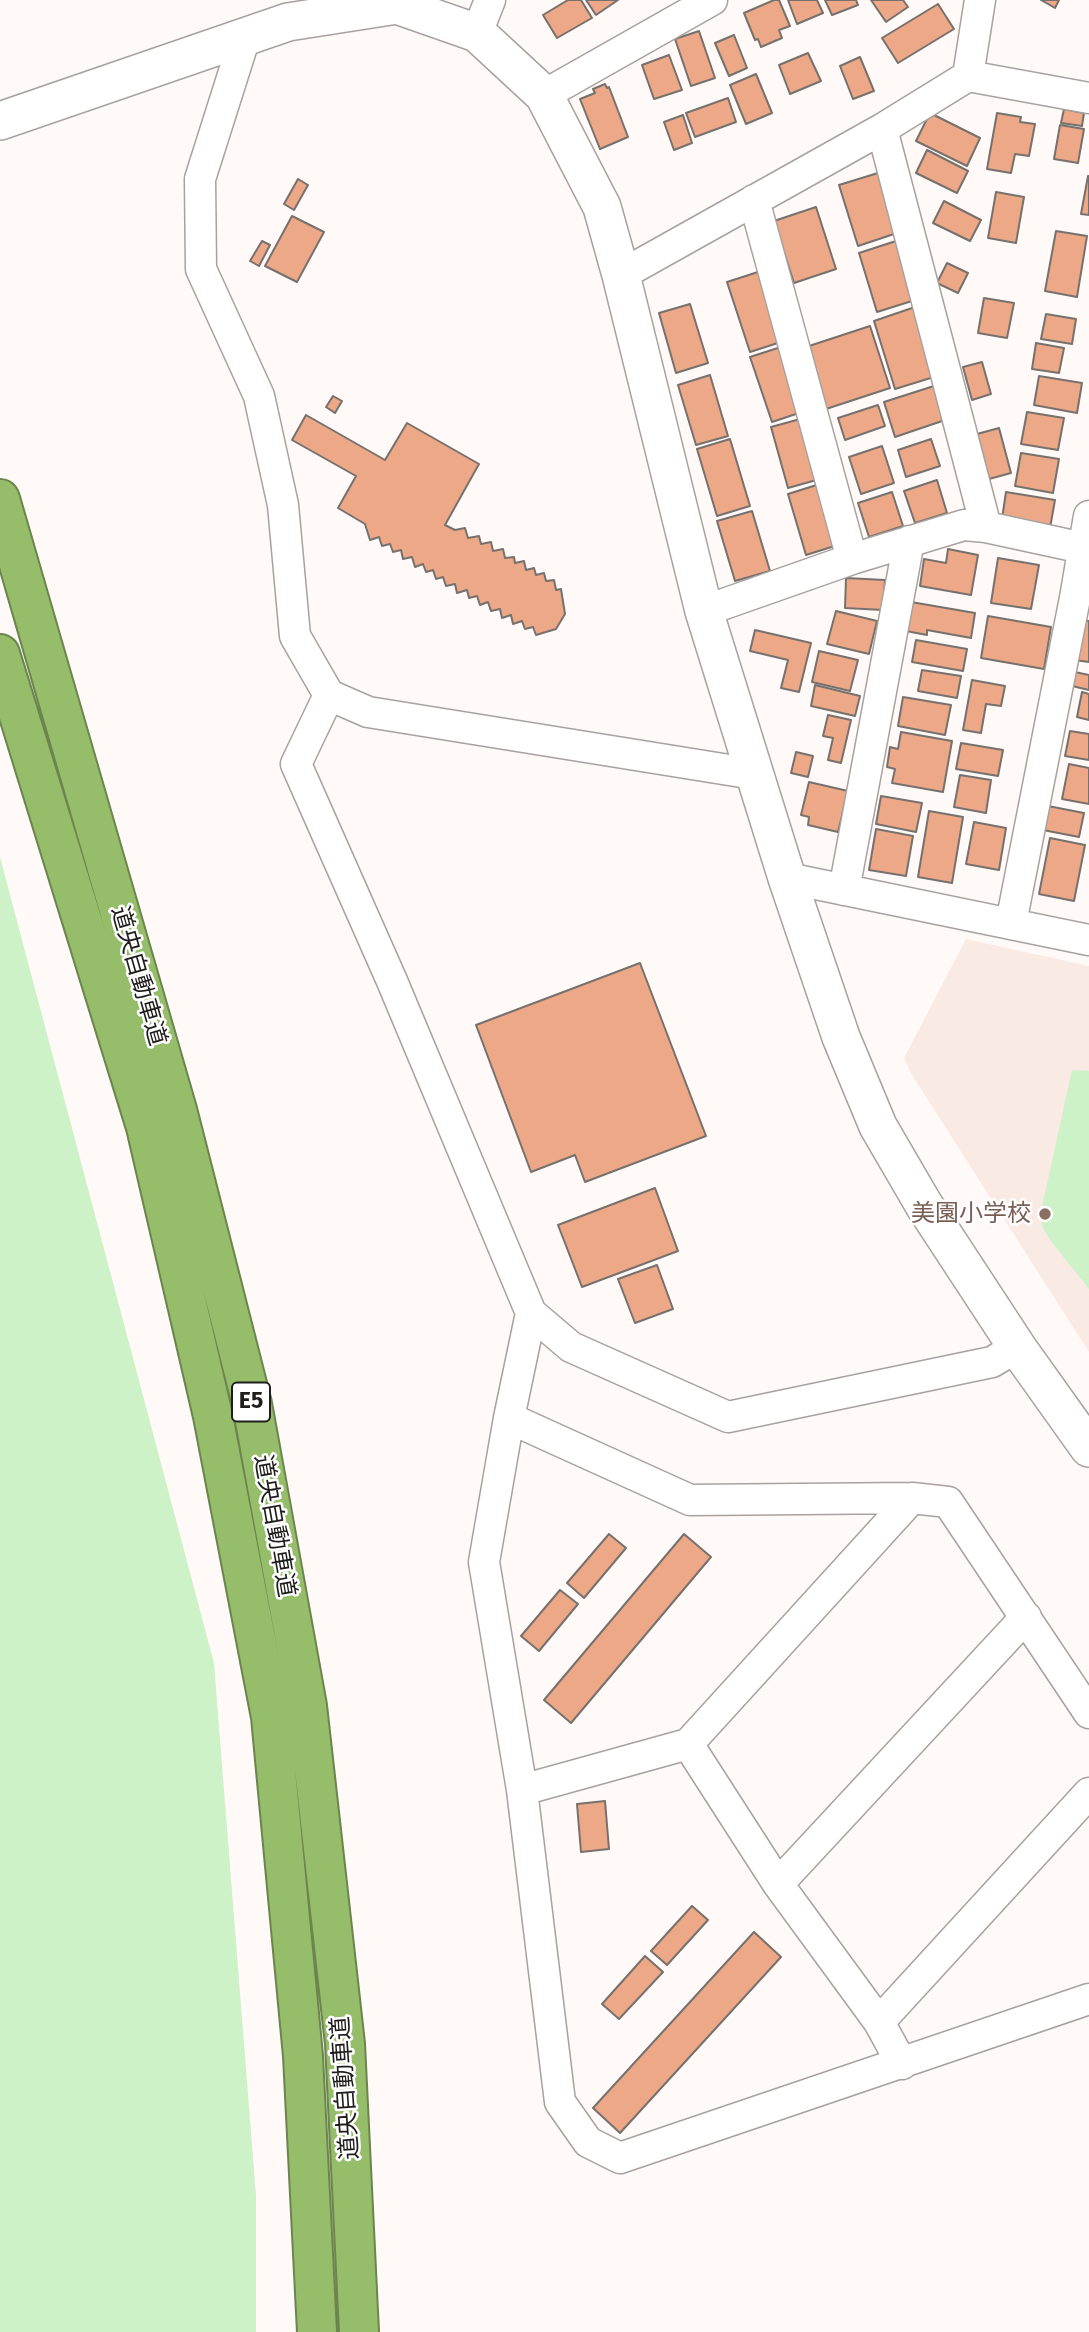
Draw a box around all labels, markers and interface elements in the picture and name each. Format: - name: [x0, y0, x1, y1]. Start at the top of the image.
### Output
- street label: 道央自動車道: [104, 903, 172, 1049]
- place label: 美園小学校: [911, 1200, 1031, 1228]
- marker: 美園小学校: [1037, 1206, 1053, 1222]
- road number: E5: [232, 1382, 270, 1422]
- street label: 道央自動車道: [247, 1453, 301, 1599]
- street label: 道央自動車道: [327, 2015, 365, 2161]

